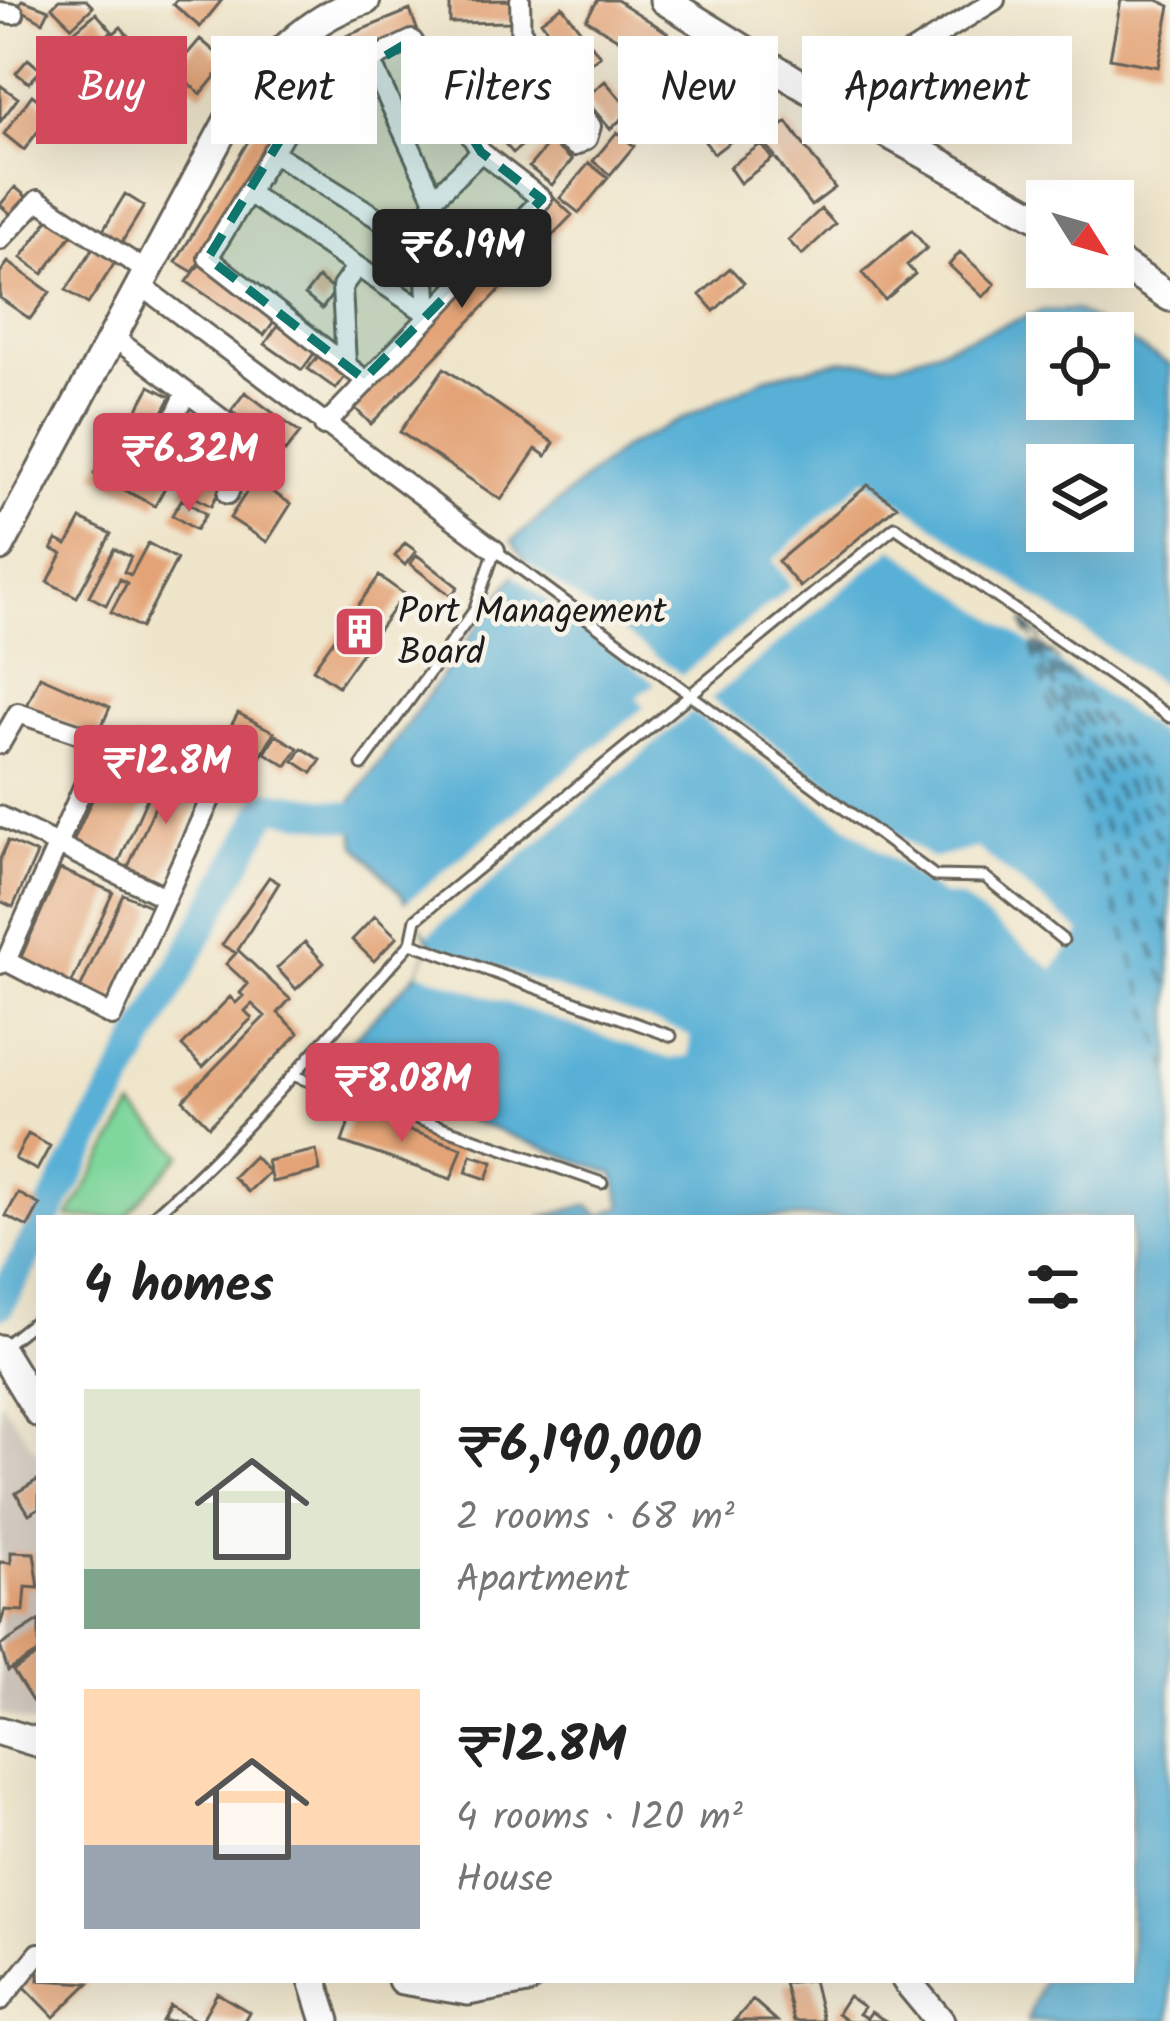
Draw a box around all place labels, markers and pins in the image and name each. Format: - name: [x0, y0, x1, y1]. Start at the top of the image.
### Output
- pin: ₹6.19M: [364, 209, 560, 311]
- pin: ₹6.32M: [91, 413, 287, 515]
- place label: Port Management Board: [398, 585, 668, 683]
- building icon: Port Management Board: [331, 603, 387, 659]
- pin: ₹12.8M: [68, 725, 264, 827]
- pin: ₹8.08M: [304, 1043, 500, 1145]

